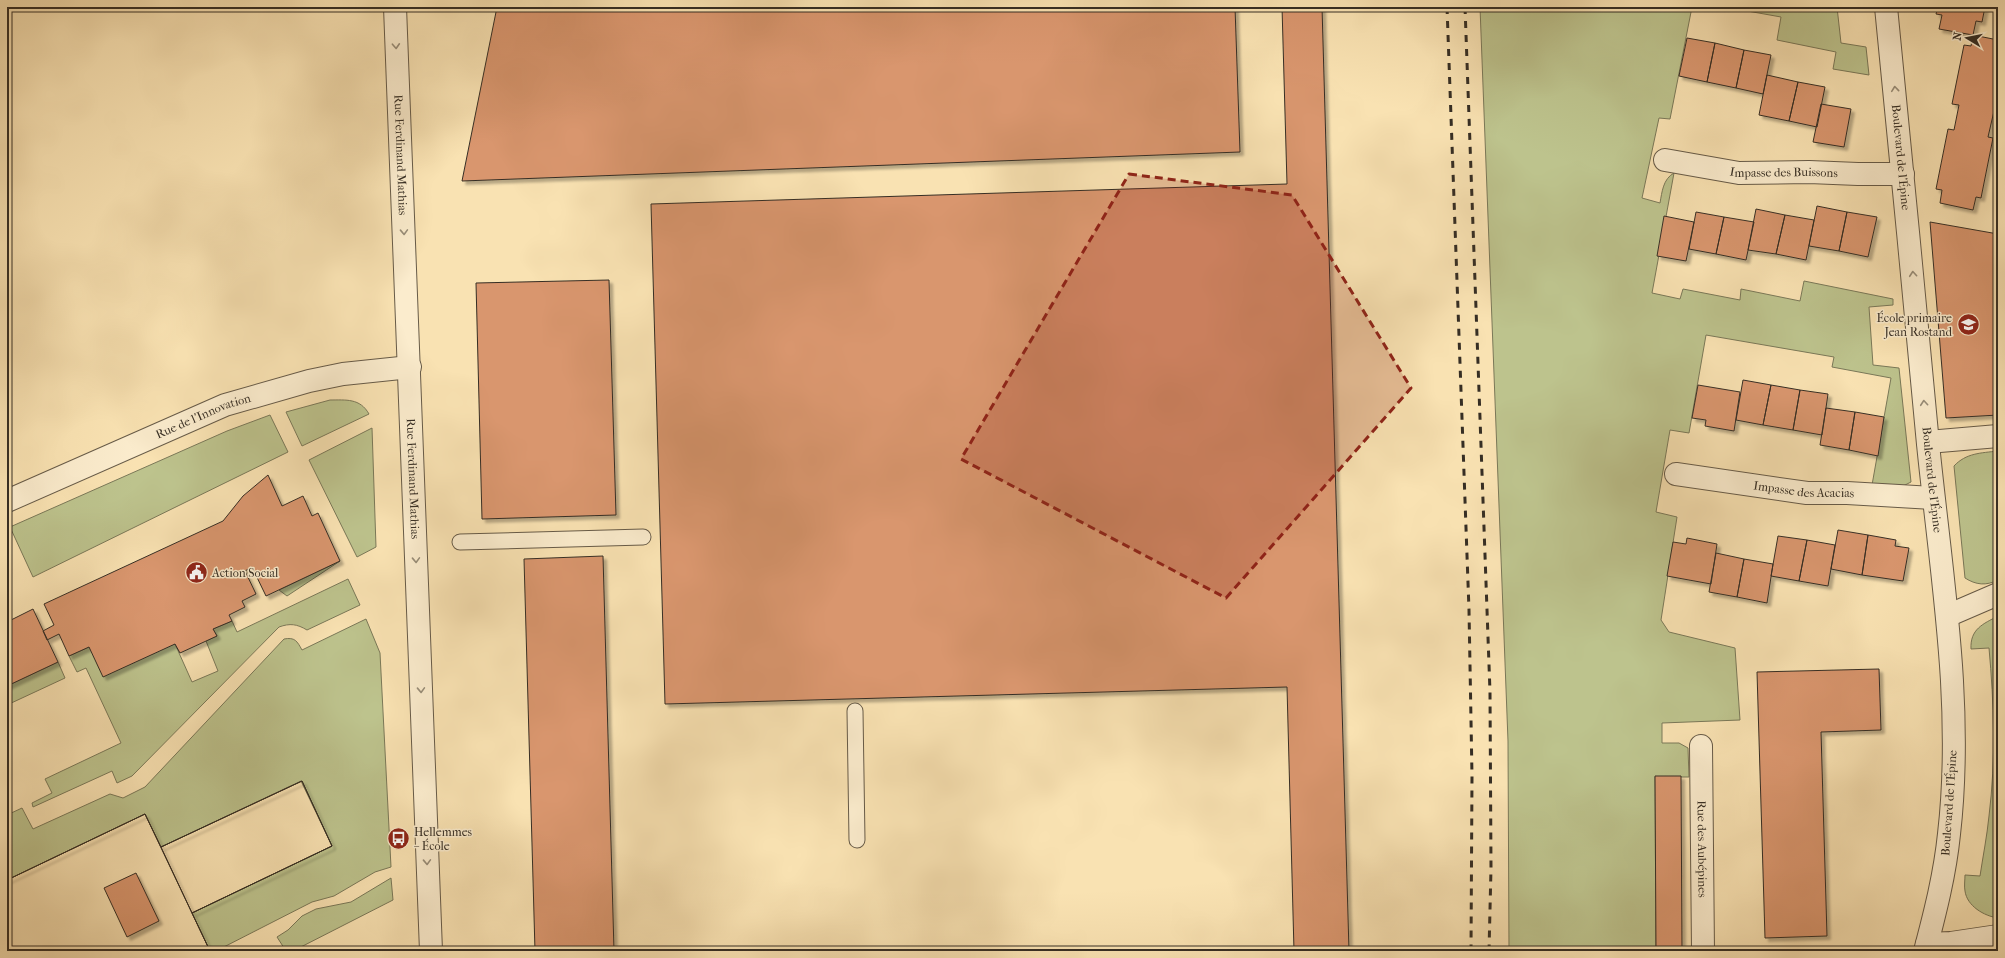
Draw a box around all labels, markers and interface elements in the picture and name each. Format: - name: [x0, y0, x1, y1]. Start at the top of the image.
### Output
- north arrow: [1947, 18, 1987, 58]
- text: N: [1951, 30, 1965, 42]
- one-way arrow: [392, 43, 401, 49]
- one-way arrow: [1890, 86, 1899, 92]
- street label: Rue Ferdinand Mathias: [391, 94, 410, 216]
- street label: Boulevard de l'Épine: [1889, 104, 1913, 211]
- street label: Impasse des Buissons: [1729, 165, 1839, 180]
- one-way arrow: [400, 229, 409, 235]
- one-way arrow: [1908, 271, 1917, 277]
- place label: École primaire Jean Rostand: [1877, 310, 1952, 339]
- school or university icon: École primaire Jean Rostand: [1955, 312, 1981, 338]
- street label: Rue de l'Innovation: [154, 391, 252, 442]
- one-way arrow: [1920, 400, 1929, 406]
- street label: Rue Ferdinand Mathias: [404, 418, 422, 540]
- street label: Boulevard de l'Épine: [1919, 426, 1945, 533]
- street label: Impasse des Acacias: [1753, 478, 1855, 500]
- one-way arrow: [412, 557, 420, 563]
- public building icon: Action Social: [184, 560, 210, 586]
- place label: Action Social: [211, 566, 279, 580]
- one-way arrow: [417, 687, 425, 693]
- street label: Boulevard de l'Épine: [1937, 749, 1960, 856]
- street label: Rue des Aubépines: [1695, 800, 1709, 898]
- place label: Hellemmes – École: [414, 825, 473, 853]
- bus stop icon: Hellemmes – École: [386, 826, 412, 852]
- one-way arrow: [423, 859, 432, 865]

